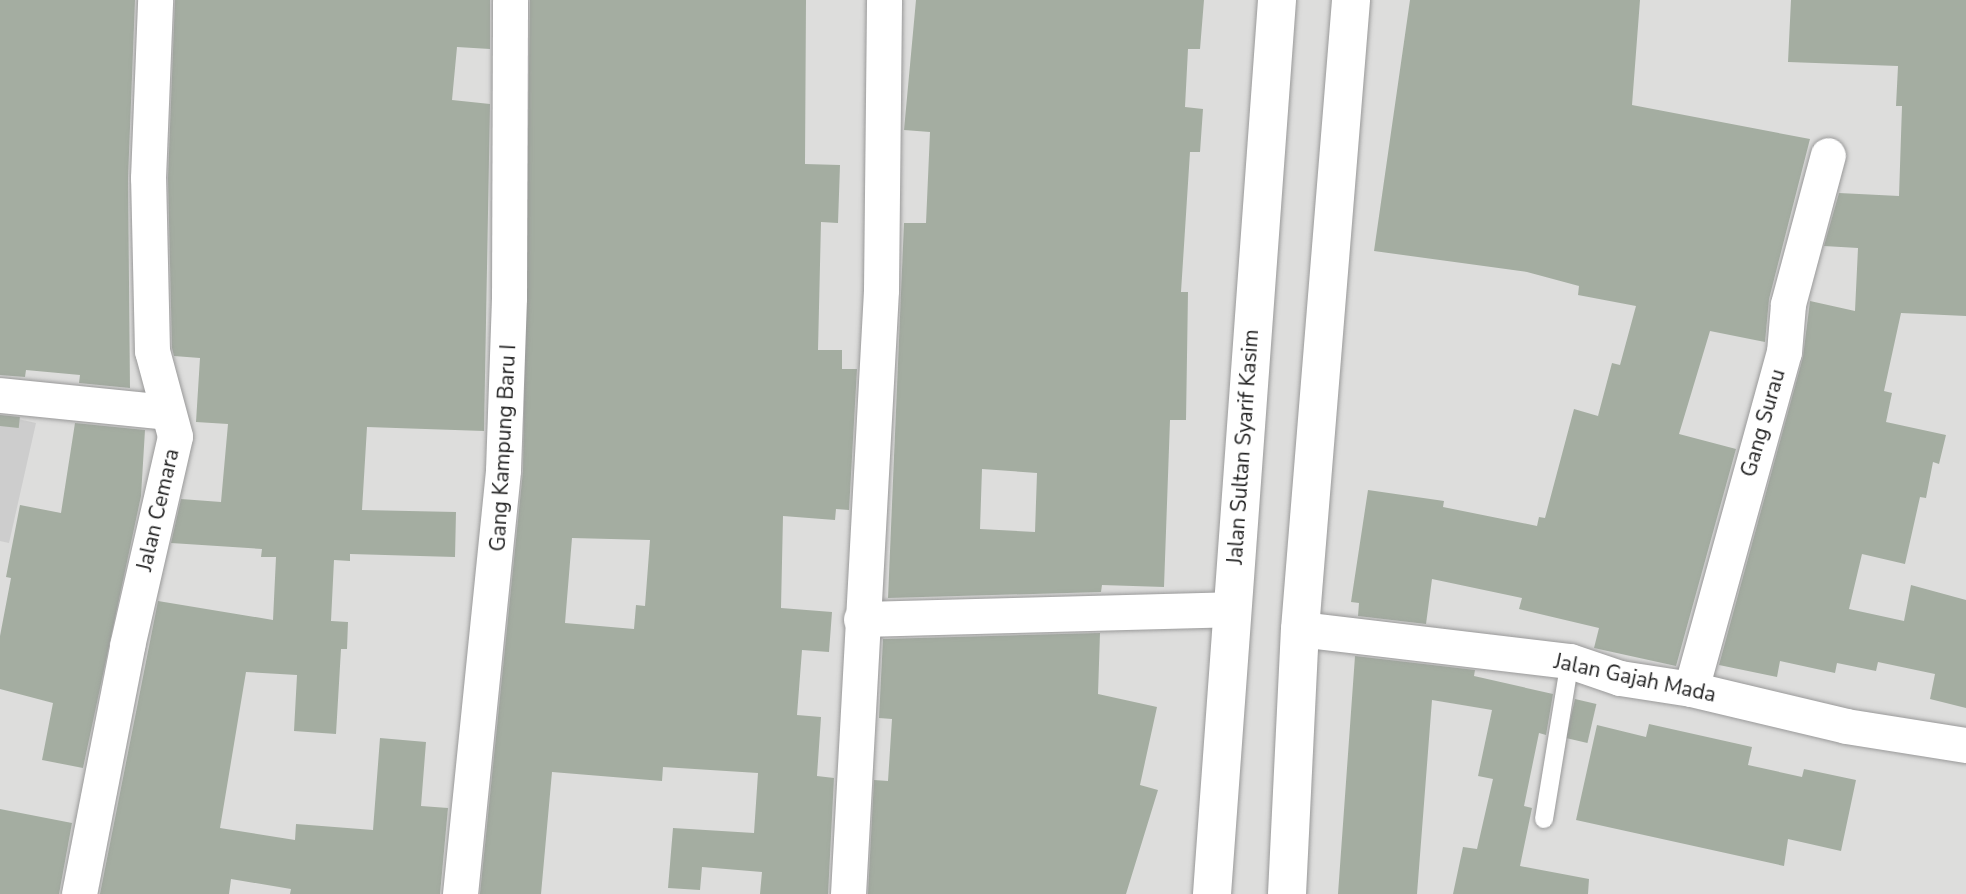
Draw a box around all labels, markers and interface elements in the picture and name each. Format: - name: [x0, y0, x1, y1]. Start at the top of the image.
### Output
- street label: Jalan Sultan Syarif Kasim: [1222, 329, 1264, 565]
- street label: Gang Kampung Baru I: [485, 344, 521, 552]
- street label: Gang Surau: [1736, 366, 1790, 480]
- street label: Jalan Cemara: [132, 446, 184, 574]
- street label: Jalan Gajah Mada: [1552, 649, 1718, 707]

